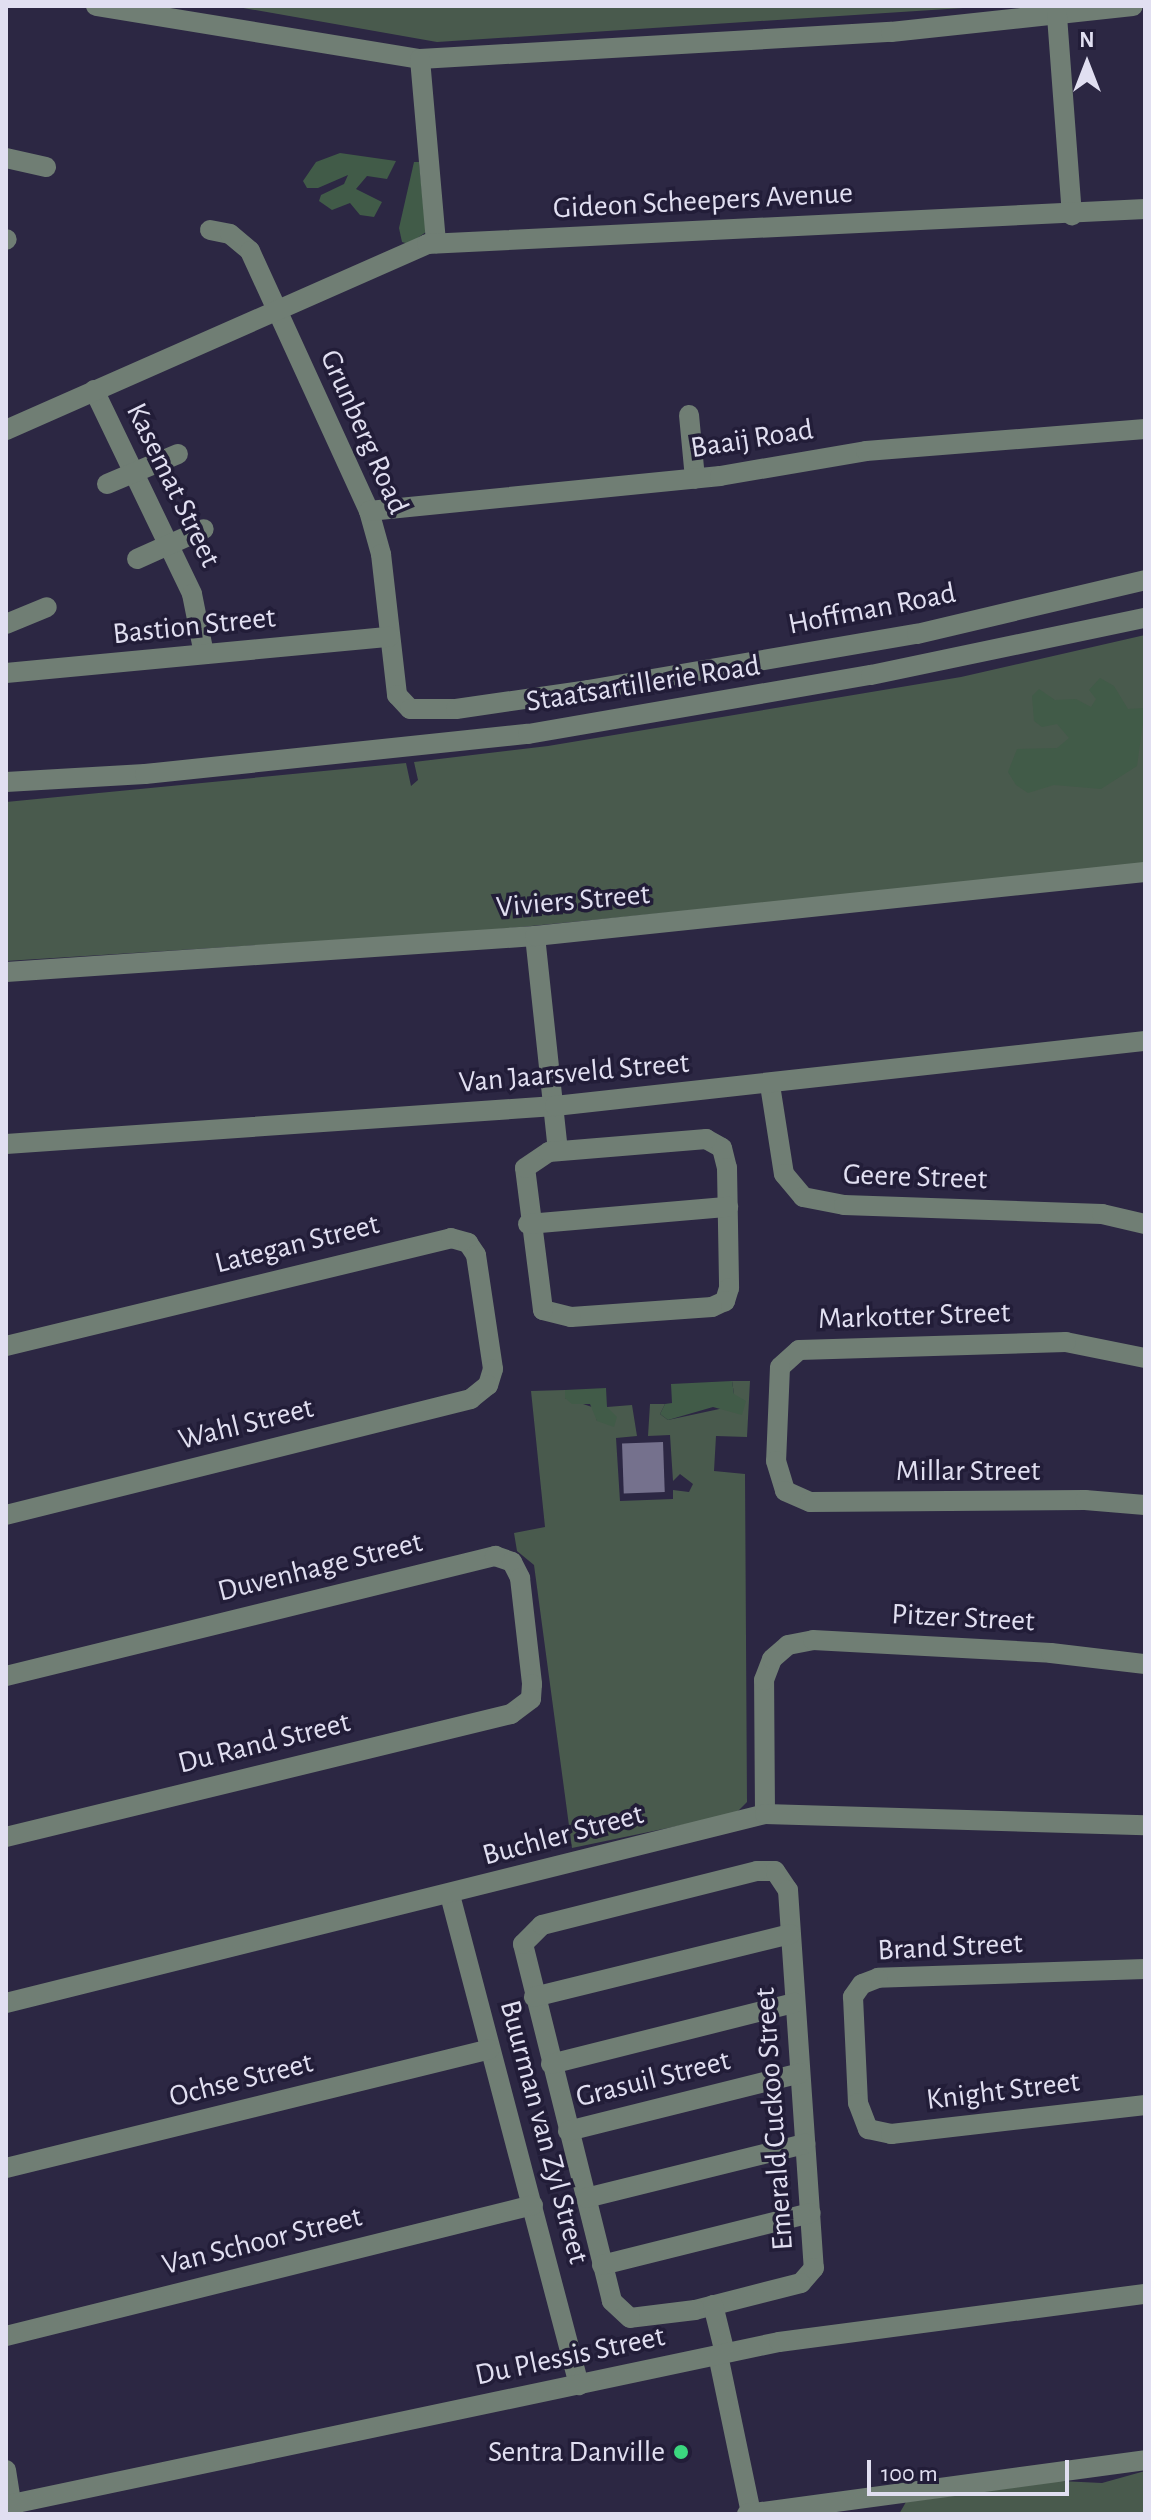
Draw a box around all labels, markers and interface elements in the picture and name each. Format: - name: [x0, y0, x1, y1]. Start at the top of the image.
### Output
- north arrow: [1047, 24, 1127, 104]
- text: N: [1079, 29, 1095, 51]
- street label: Gideon Scheepers Avenue: [552, 175, 854, 227]
- street label: Grunberg Road: [312, 344, 416, 520]
- street label: Kasemat Street: [118, 397, 228, 573]
- street label: Baaij Road: [688, 412, 816, 466]
- street label: Hoffman Road: [785, 575, 959, 643]
- street label: Bastion Street: [111, 600, 277, 652]
- street label: Staatsartillerie Road: [524, 648, 762, 720]
- street label: Viviers Street: [495, 876, 651, 926]
- street label: Van Jaarsveld Street: [457, 1045, 691, 1101]
- street label: Geere Street: [842, 1156, 988, 1198]
- street label: Lategan Street: [211, 1206, 383, 1282]
- street label: Markotter Street: [817, 1295, 1011, 1337]
- street label: Wahl Street: [175, 1390, 317, 1458]
- street label: Millar Street: [896, 1453, 1040, 1489]
- street label: Duvenhage Street: [214, 1524, 426, 1610]
- street label: Pitzer Street: [890, 1596, 1036, 1640]
- street label: Du Rand Street: [174, 1704, 354, 1782]
- street label: Buchler Street: [479, 1796, 647, 1874]
- street label: Brand Street: [876, 1925, 1024, 1969]
- street label: Emerald Cuckoo Street: [747, 1986, 801, 2252]
- street label: Buurman van Zyl Street: [492, 1996, 596, 2268]
- street label: Grasuil Street: [572, 2043, 734, 2115]
- street label: Ochse Street: [165, 2045, 317, 2115]
- street label: Knight Street: [924, 2064, 1082, 2118]
- street label: Van Schoor Street: [158, 2199, 366, 2283]
- street label: Du Plessis Street: [472, 2318, 668, 2394]
- place label: Sentra Danville: [488, 2434, 665, 2470]
- marker: Sentra Danville: [672, 2443, 690, 2461]
- scale bar: [871, 2444, 1073, 2494]
- text: 100 m: [881, 2462, 938, 2486]

